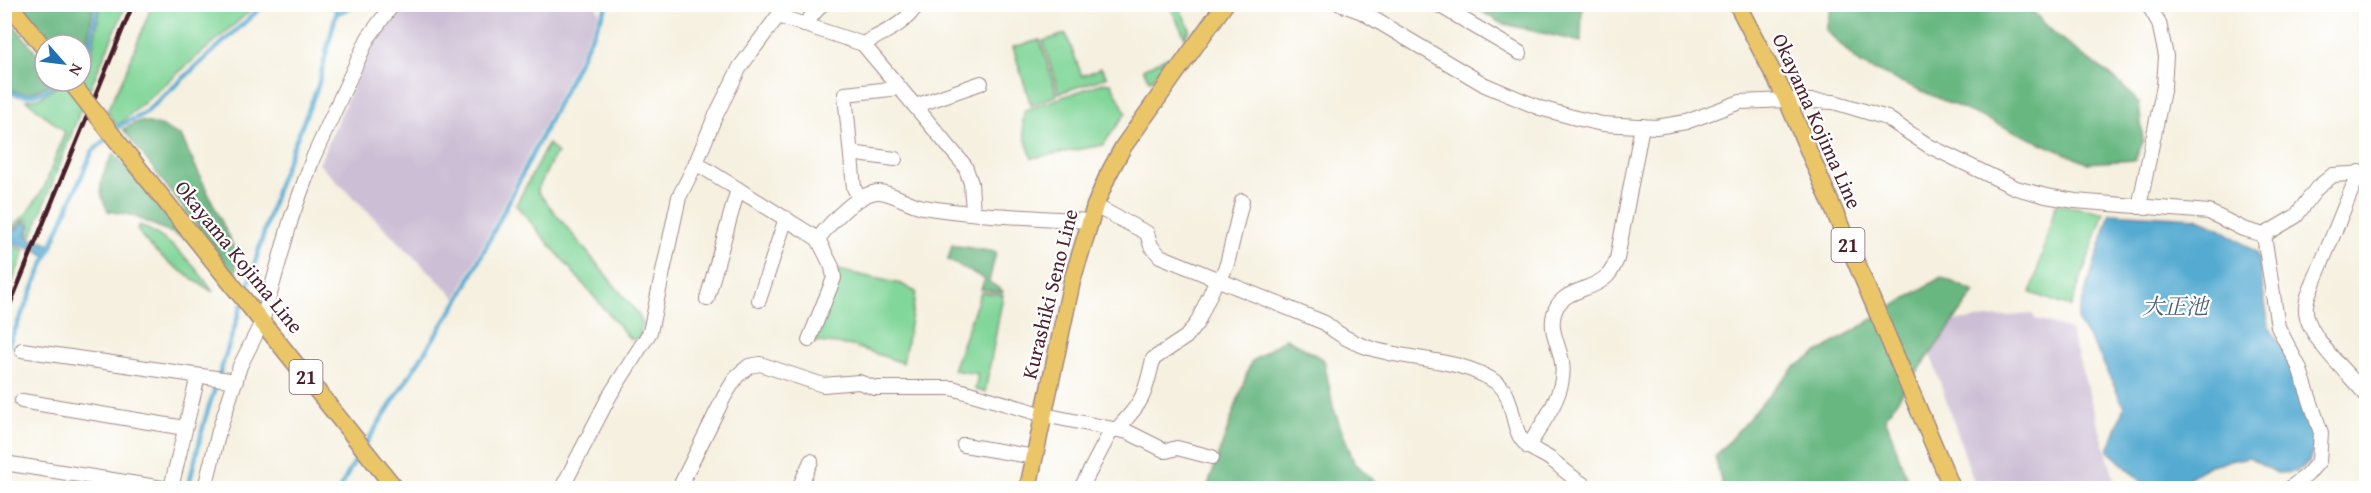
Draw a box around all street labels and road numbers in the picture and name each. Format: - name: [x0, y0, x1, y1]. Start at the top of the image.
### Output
- street label: Okayama Kojima Line: [1765, 28, 1870, 214]
- street label: Okayama Kojima Line: [168, 173, 311, 340]
- street label: Kurashiki Seno Line: [1013, 205, 1086, 382]
- road number: 21: [1832, 228, 1864, 262]
- road number: 21: [290, 360, 322, 394]

